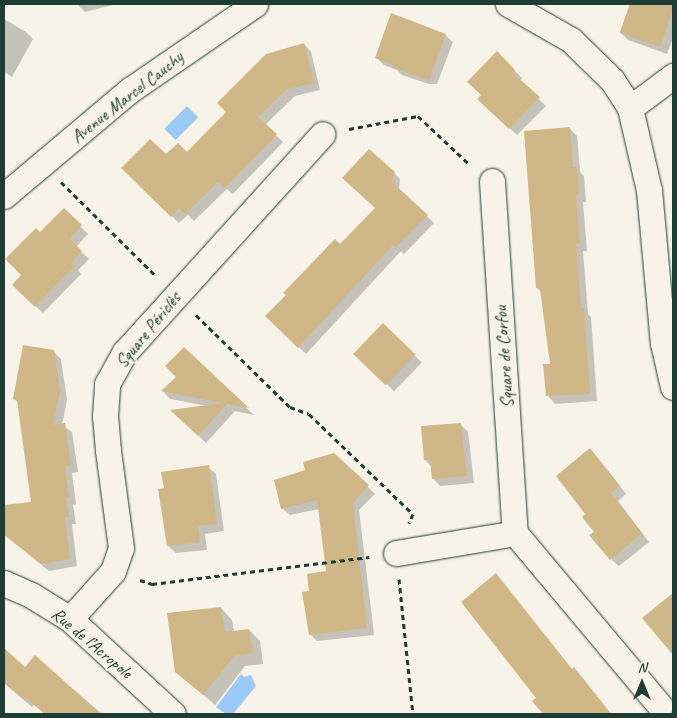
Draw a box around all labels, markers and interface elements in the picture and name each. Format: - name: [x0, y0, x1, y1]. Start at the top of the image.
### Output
- street label: Avenue Marcel Cauchy: [67, 47, 187, 147]
- street label: Square Périclès: [111, 288, 185, 372]
- street label: Square de Corfou: [490, 305, 518, 409]
- street label: Rue de l’Acropole: [47, 603, 137, 683]
- north arrow: [617, 658, 667, 708]
- text: N: [638, 659, 646, 676]

